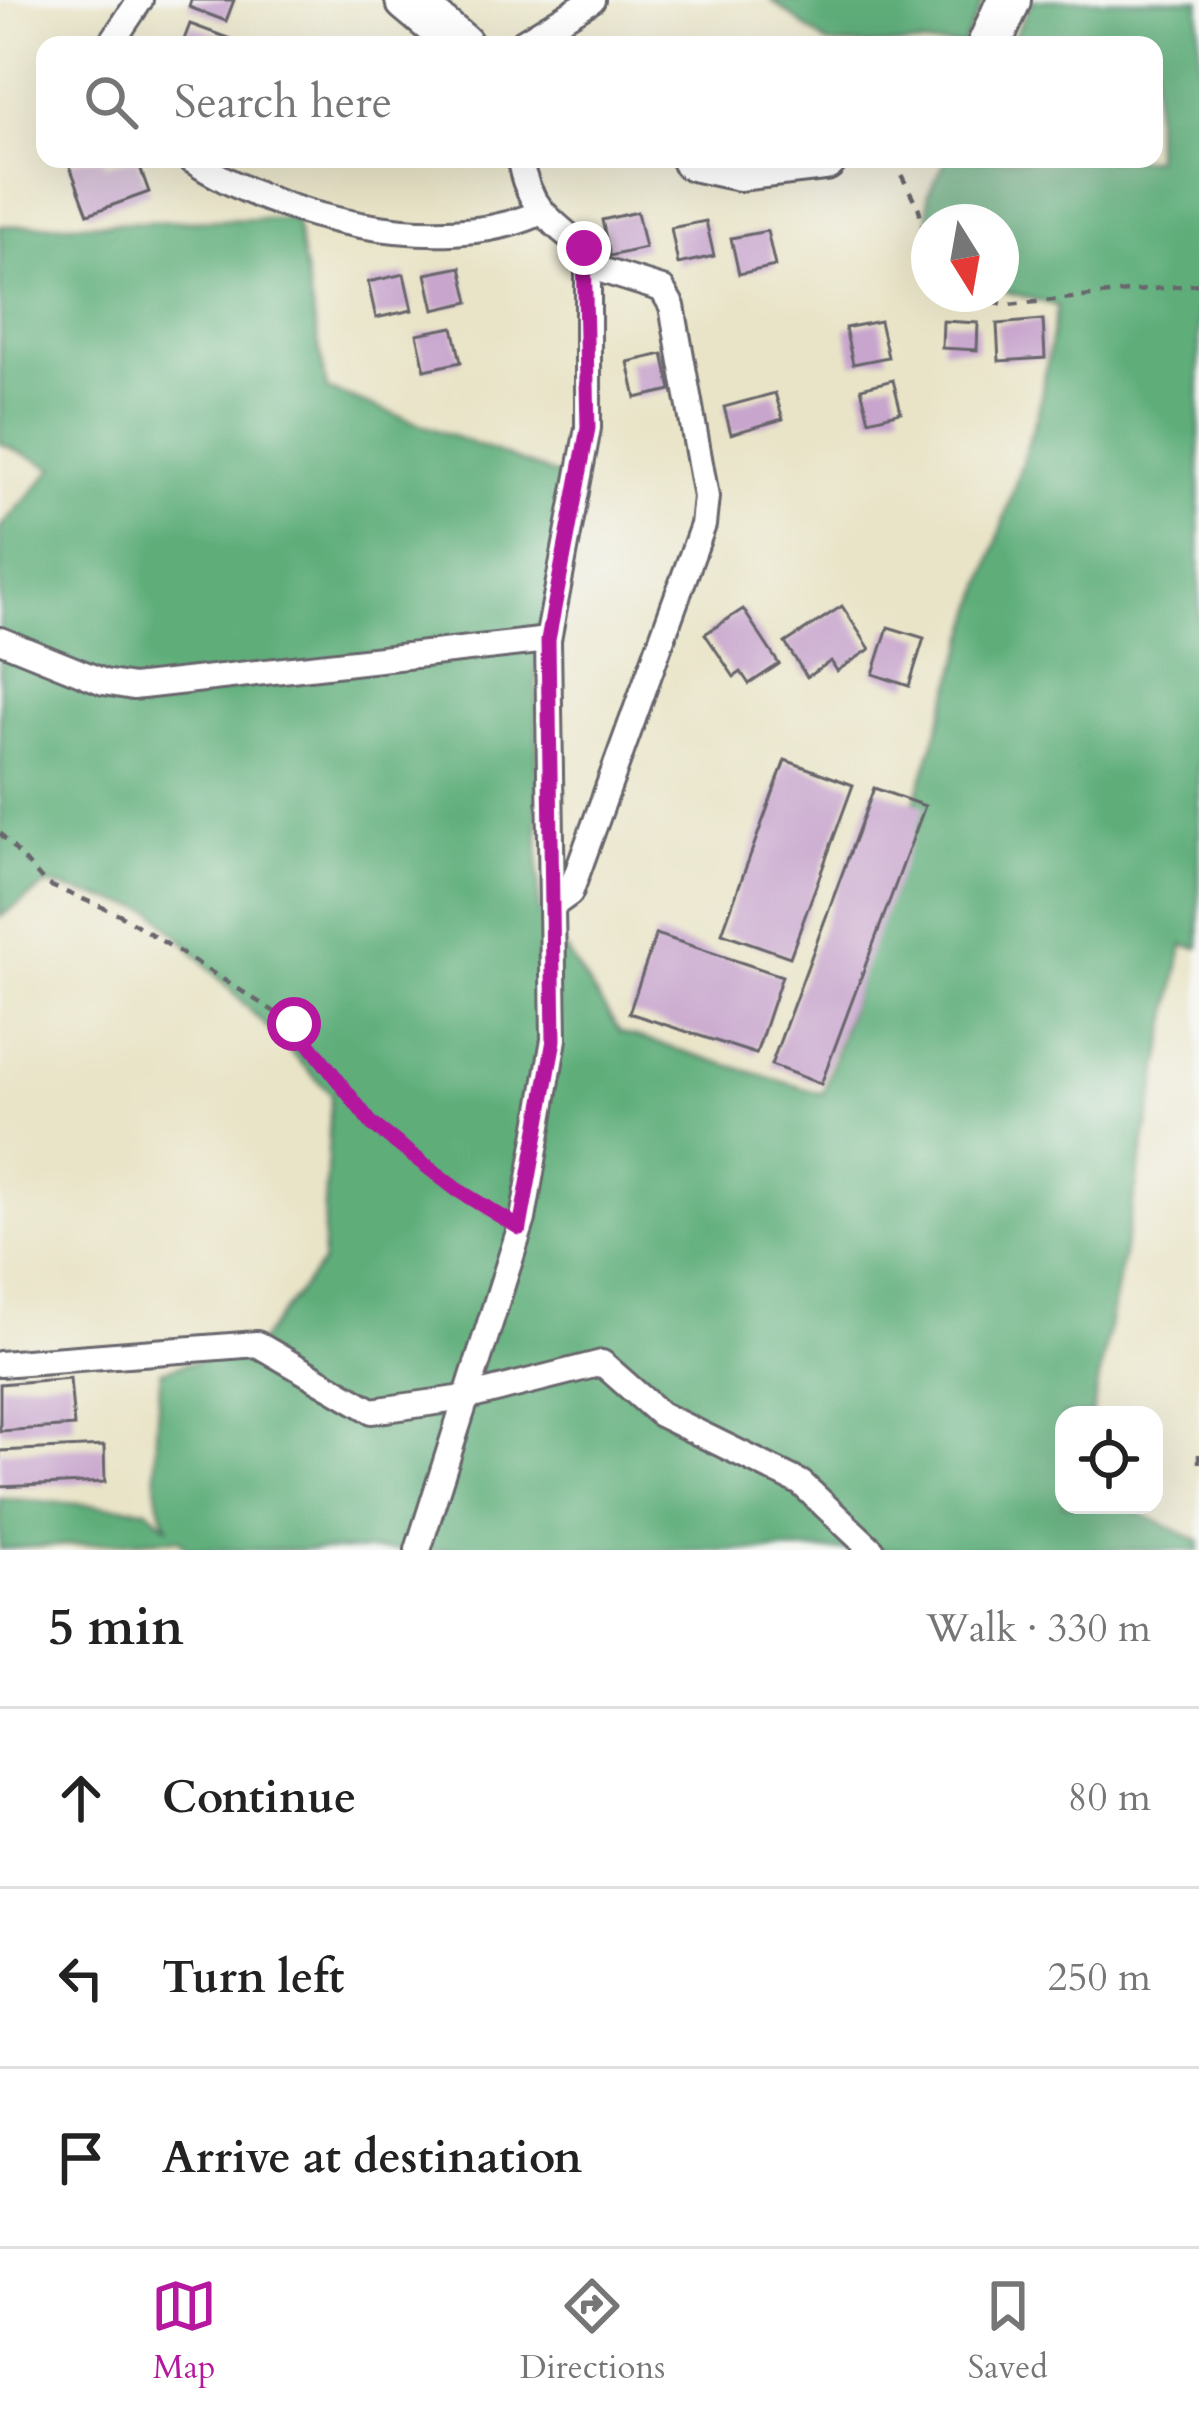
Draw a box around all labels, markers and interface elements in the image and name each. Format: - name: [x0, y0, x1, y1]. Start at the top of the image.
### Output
- search box: [36, 36, 1163, 168]
- icon: search: [78, 69, 144, 135]
- text: Search here: [174, 72, 392, 133]
- north arrow: [911, 204, 1019, 312]
- route end: [557, 221, 611, 275]
- route start: [267, 997, 321, 1051]
- map controls: [1055, 1406, 1163, 1514]
- button: locate: [1055, 1406, 1163, 1514]
- text: 5 min: [48, 1593, 184, 1663]
- text: Walk · 330 m: [926, 1602, 1151, 1655]
- icon: ahead: [48, 1765, 114, 1831]
- text: Continue: [162, 1767, 356, 1828]
- text: 80 m: [1068, 1771, 1151, 1824]
- icon: left: [48, 1945, 114, 2011]
- text: Turn left: [162, 1947, 344, 2008]
- text: 250 m: [1048, 1951, 1151, 2004]
- icon: arrive: [48, 2125, 114, 2191]
- text: Arrive at destination: [162, 2127, 582, 2188]
- tab: Map: [151, 2273, 217, 2390]
- tab: Directions: [520, 2273, 665, 2390]
- tab: Saved: [968, 2273, 1048, 2390]

